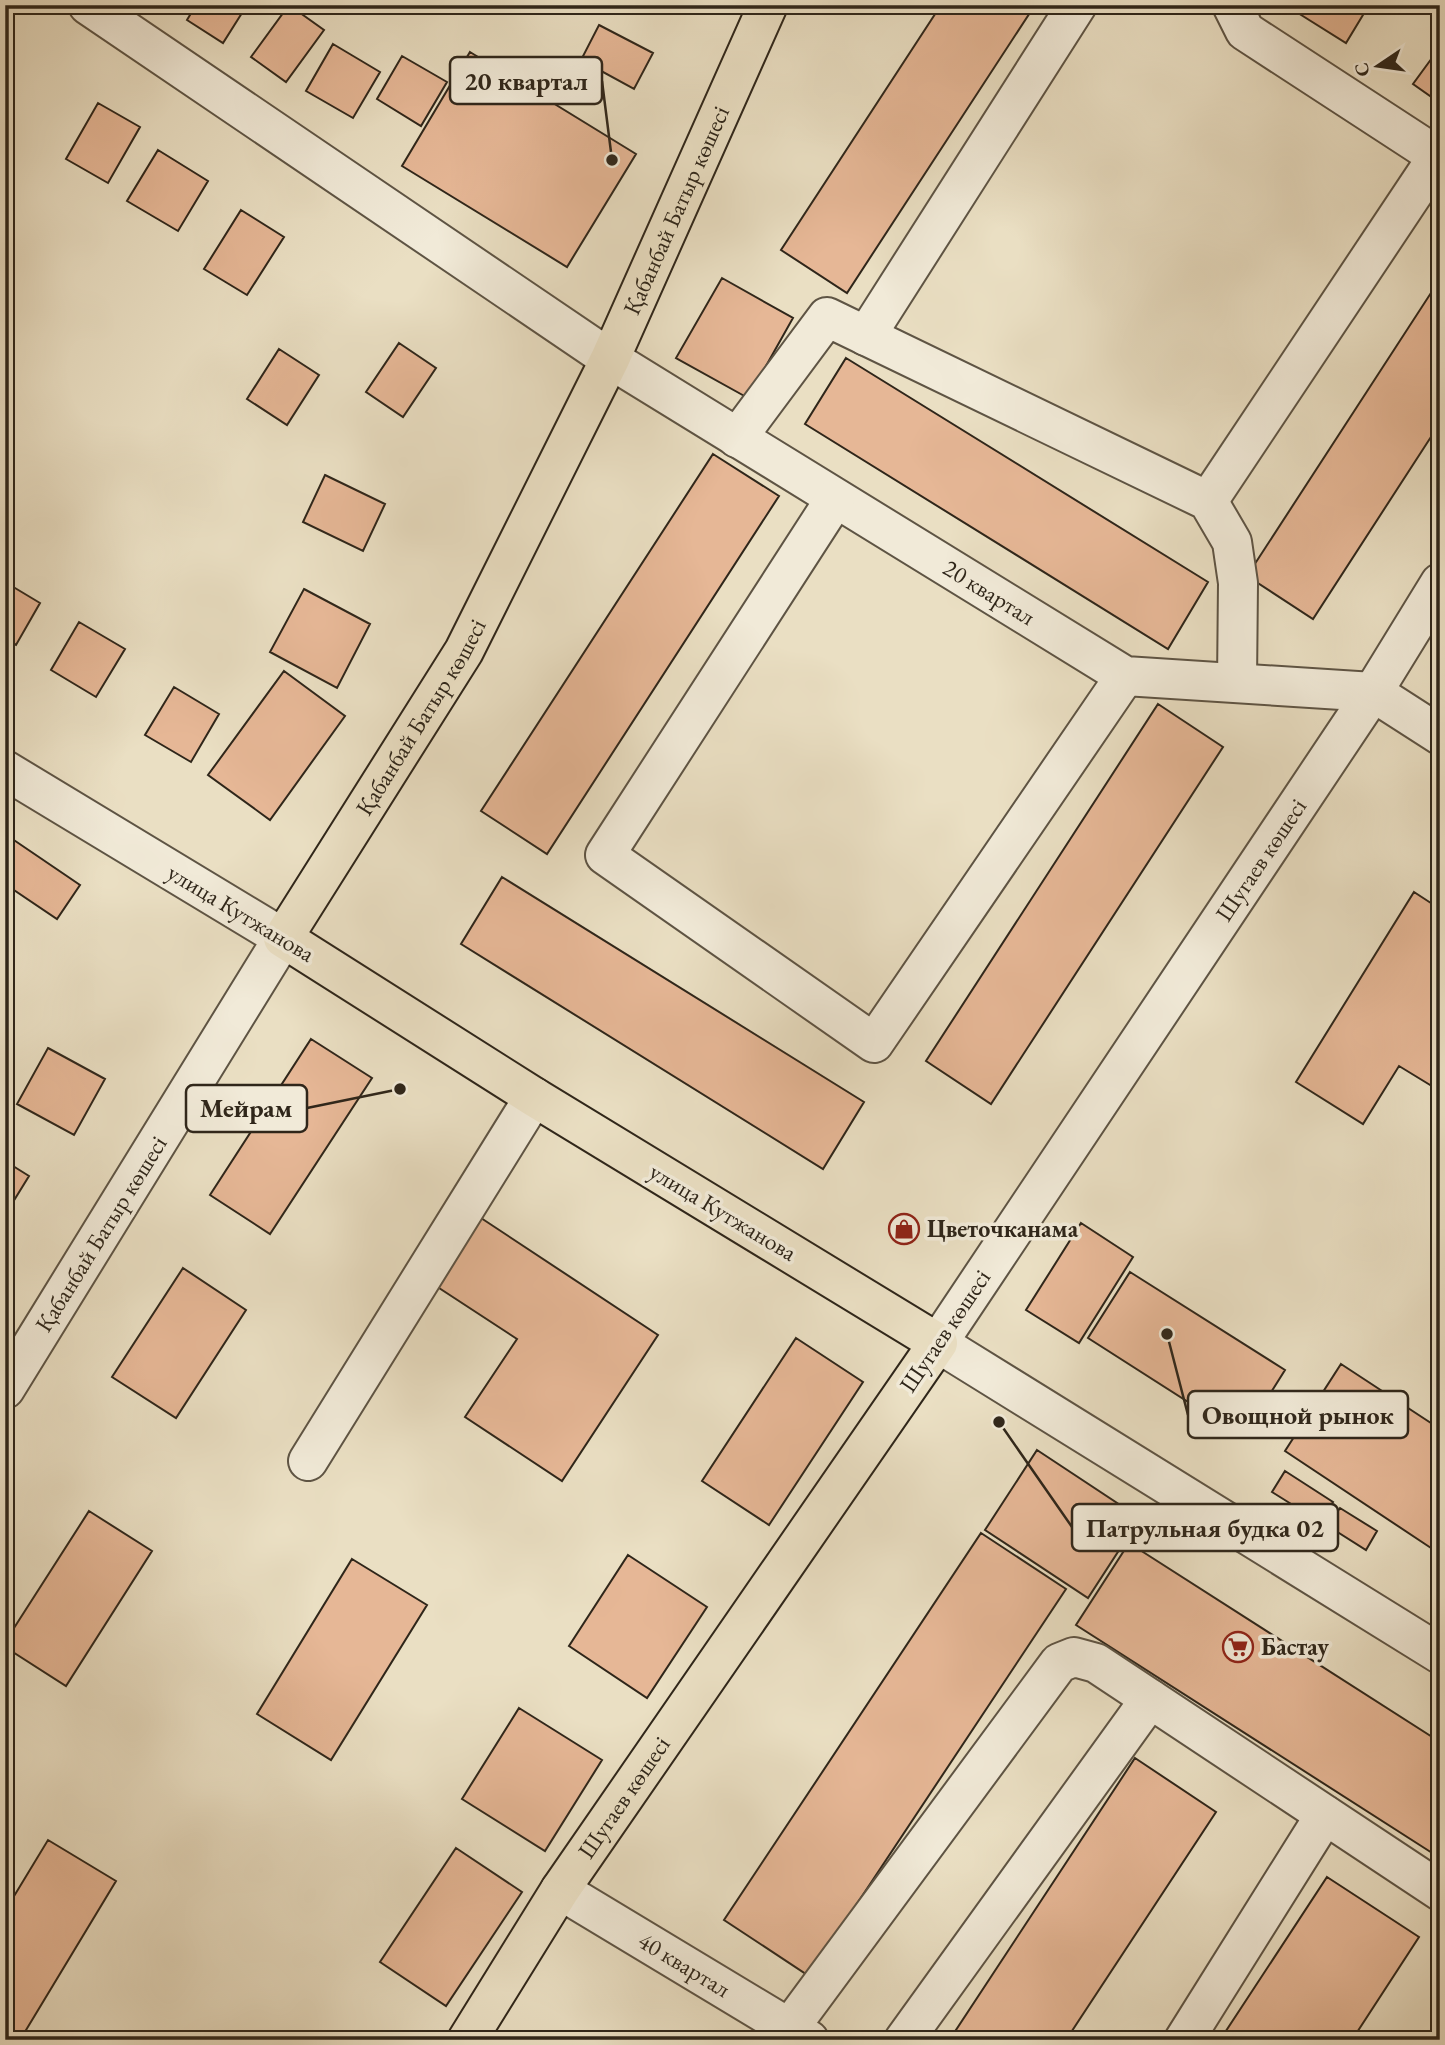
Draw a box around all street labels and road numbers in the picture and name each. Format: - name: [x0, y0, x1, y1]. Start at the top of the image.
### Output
- street label: Қабанбай Батыр көшесі: [616, 101, 736, 320]
- street label: 20 квартал: [938, 552, 1041, 632]
- street label: Қабанбай Батыр көшесі: [348, 613, 493, 821]
- street label: Шугаев көшесі: [1208, 792, 1313, 927]
- street label: улица Кутжанова: [162, 856, 321, 969]
- street label: Қабанбай Батыр көшесі: [28, 1130, 174, 1338]
- street label: улица Кутжанова: [644, 1155, 803, 1268]
- street label: Шугаев көшесі: [892, 1263, 997, 1398]
- street label: Шугаев көшесі: [570, 1730, 677, 1864]
- street label: 40 квартал: [633, 1925, 736, 2004]

